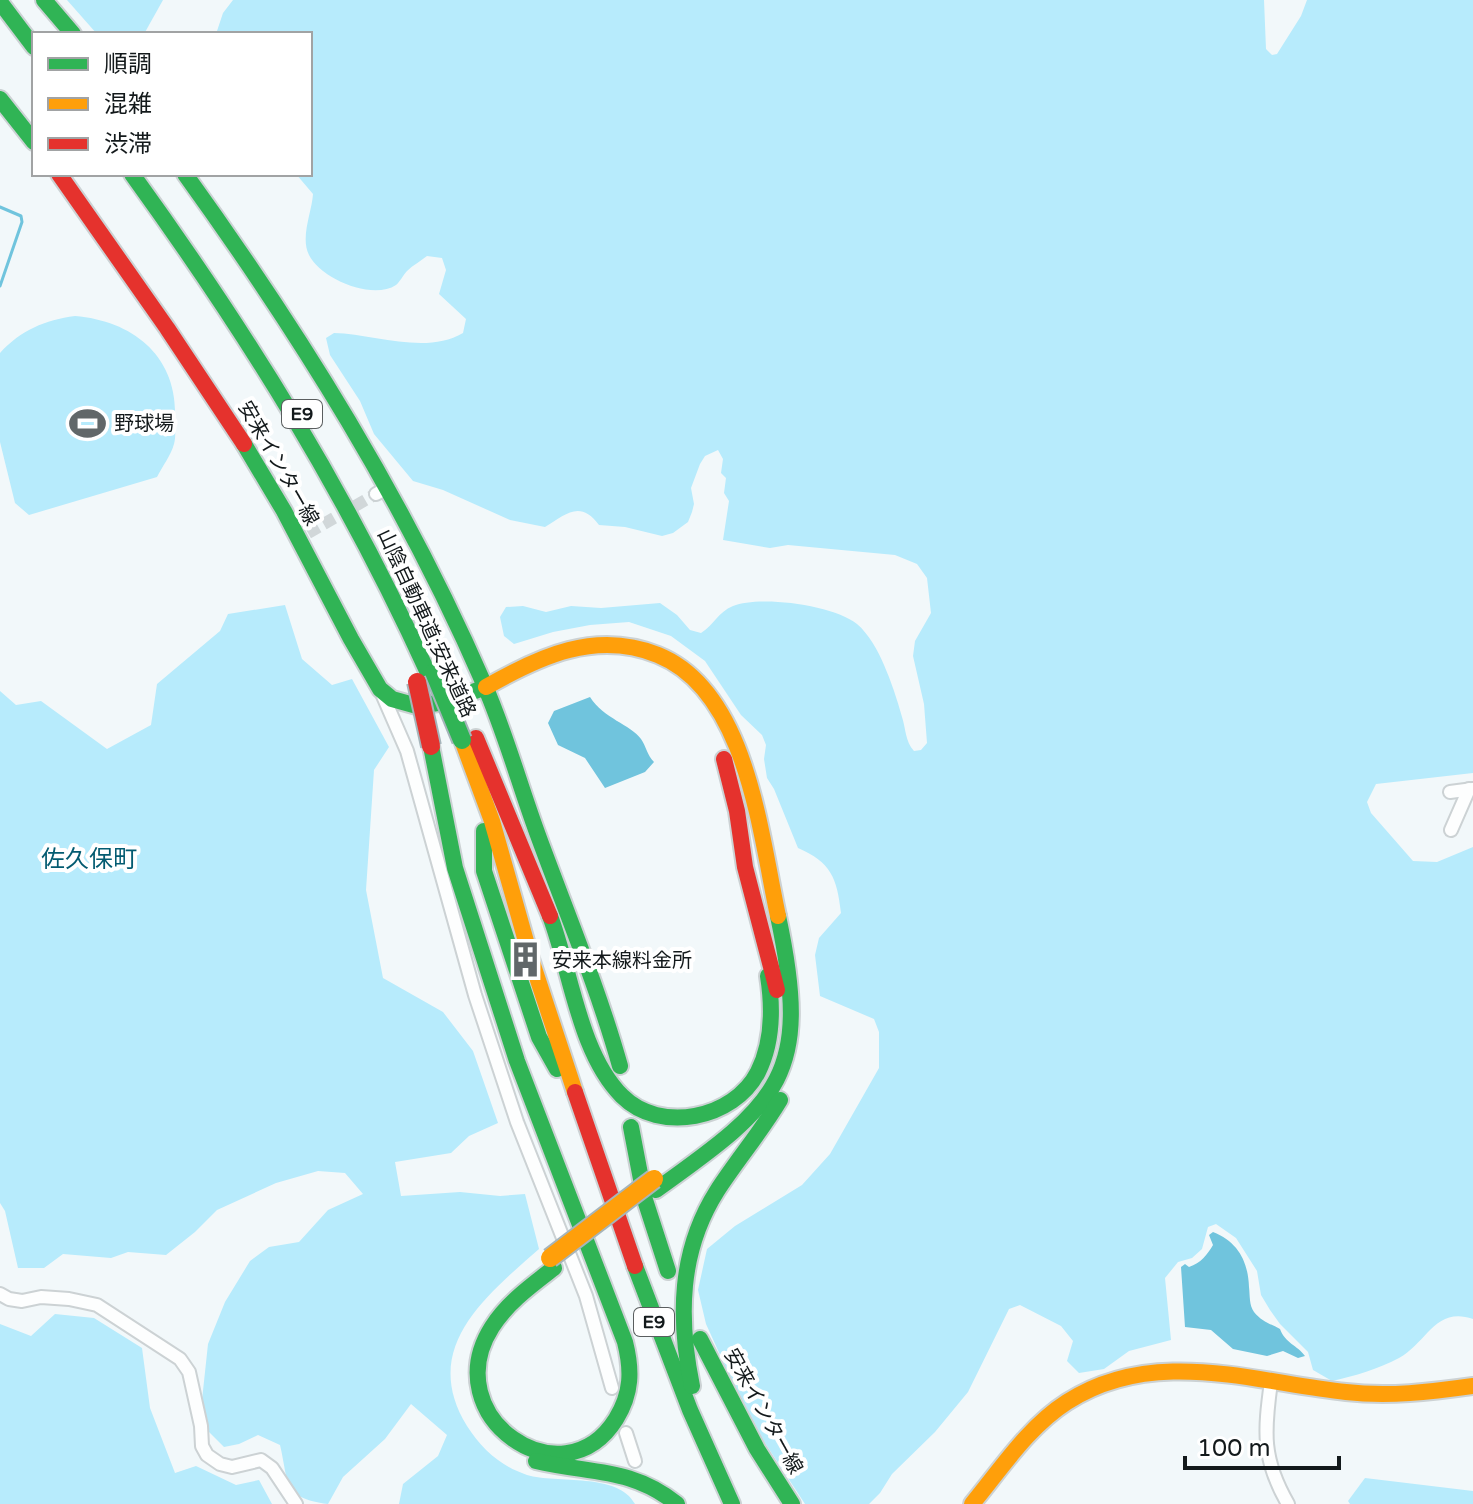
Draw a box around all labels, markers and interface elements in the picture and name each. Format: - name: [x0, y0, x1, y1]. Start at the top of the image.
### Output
- legend: [32, 32, 312, 176]
- text: 順調: [104, 50, 152, 79]
- text: 混雑: [104, 90, 152, 119]
- text: 渋滞: [104, 130, 152, 159]
- street label: 安来インター線: [233, 397, 324, 530]
- road number: E9: [282, 400, 322, 428]
- sports icon: 野球場: [69, 404, 107, 442]
- place label: 野球場: [114, 412, 174, 436]
- street label: 山陰自動車道;安来道路: [372, 525, 480, 721]
- district label: 佐久保町: [41, 845, 137, 874]
- building icon: 安来本線料金所: [507, 941, 545, 979]
- place label: 安来本線料金所: [552, 949, 692, 973]
- road number: E9: [634, 1308, 674, 1336]
- street label: 安来インター線: [719, 1344, 808, 1479]
- scale bar: [1185, 1420, 1339, 1470]
- text: 100 m: [1197, 1434, 1271, 1463]

